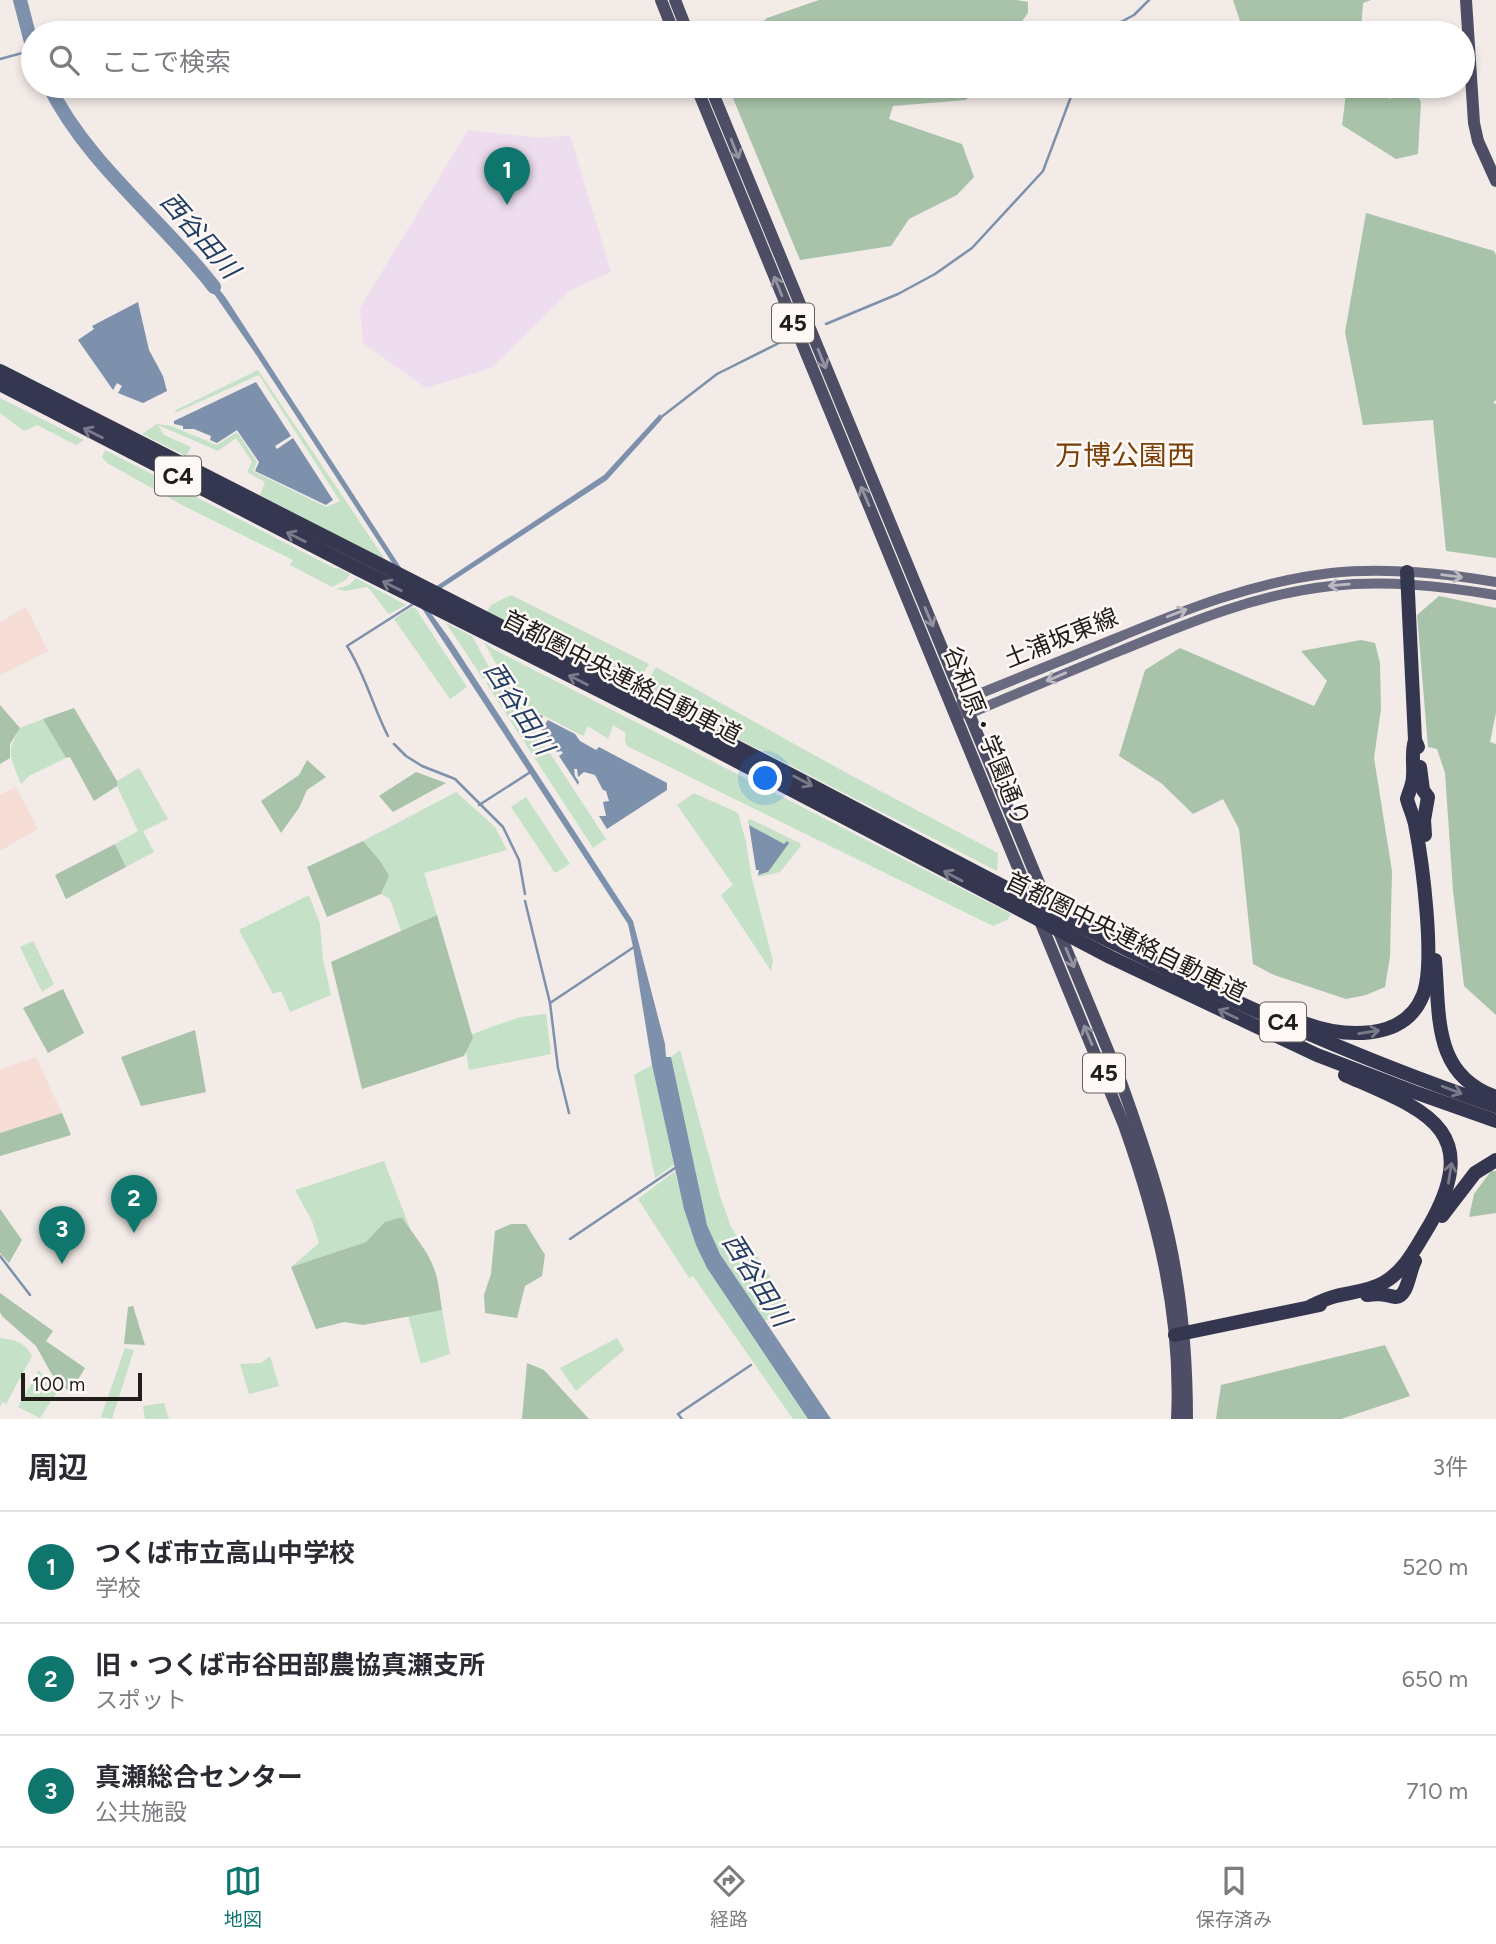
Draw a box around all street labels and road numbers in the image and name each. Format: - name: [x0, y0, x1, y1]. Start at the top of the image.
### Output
- road number: 45: [772, 304, 814, 342]
- road number: C4: [155, 456, 201, 496]
- street label: 土浦坂東線: [1000, 602, 1122, 673]
- street label: 首都圏中央連絡自動車道: [498, 604, 746, 749]
- street label: 谷和原・学園通り: [938, 641, 1037, 830]
- street label: 首都圏中央連絡自動車道: [1001, 866, 1251, 1007]
- road number: C4: [1260, 1002, 1306, 1042]
- road number: 45: [1083, 1054, 1125, 1092]

